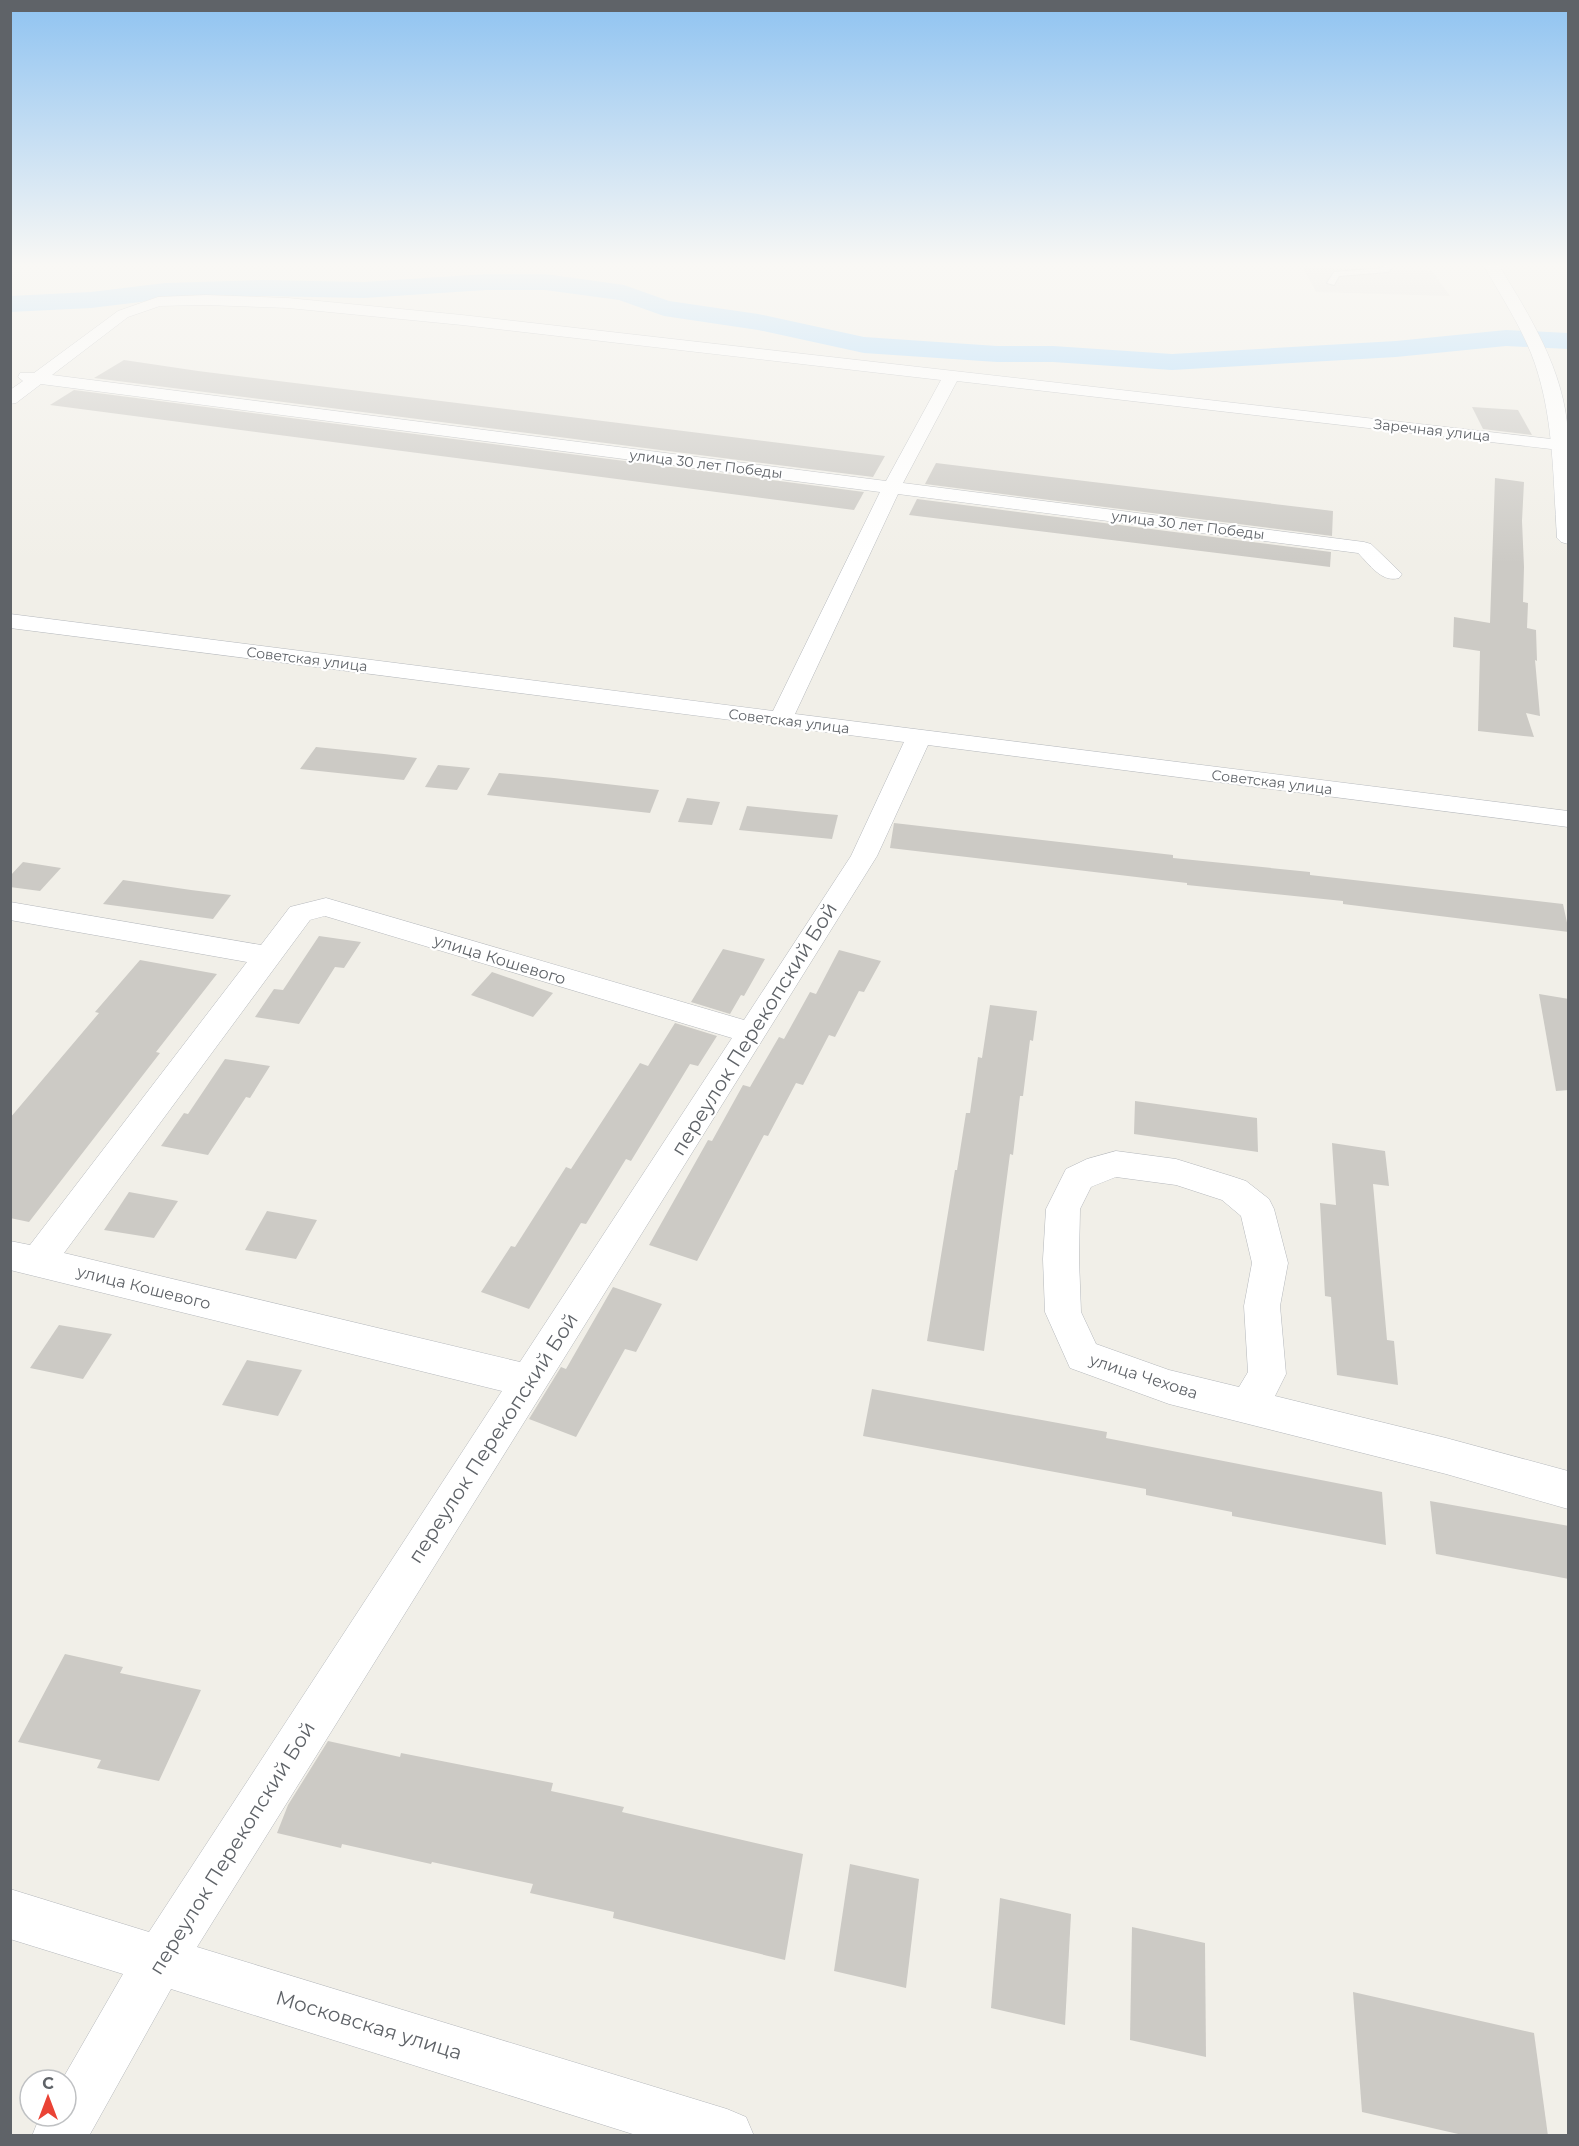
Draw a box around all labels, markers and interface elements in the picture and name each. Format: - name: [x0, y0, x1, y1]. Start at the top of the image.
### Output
- street label: Заречная улица: [1373, 415, 1491, 445]
- street label: улица 30 лет Победы: [628, 446, 784, 482]
- street label: улица 30 лет Победы: [1110, 507, 1266, 543]
- street label: Советская улица: [246, 643, 368, 675]
- street label: Советская улица: [728, 705, 850, 737]
- street label: Советская улица: [1211, 766, 1333, 798]
- street label: переулок Перекопский Бой: [666, 898, 842, 1160]
- street label: улица Кошевого: [431, 930, 568, 989]
- street label: улица Кошевого: [74, 1261, 213, 1313]
- street label: переулок Перекопский Бой: [403, 1308, 583, 1568]
- street label: улица Чехова: [1086, 1350, 1200, 1403]
- street label: переулок Перекопский Бой: [144, 1717, 320, 1979]
- street label: Московская улица: [273, 1985, 465, 2065]
- north arrow: [18, 2068, 78, 2128]
- text: С: [42, 2074, 54, 2093]

